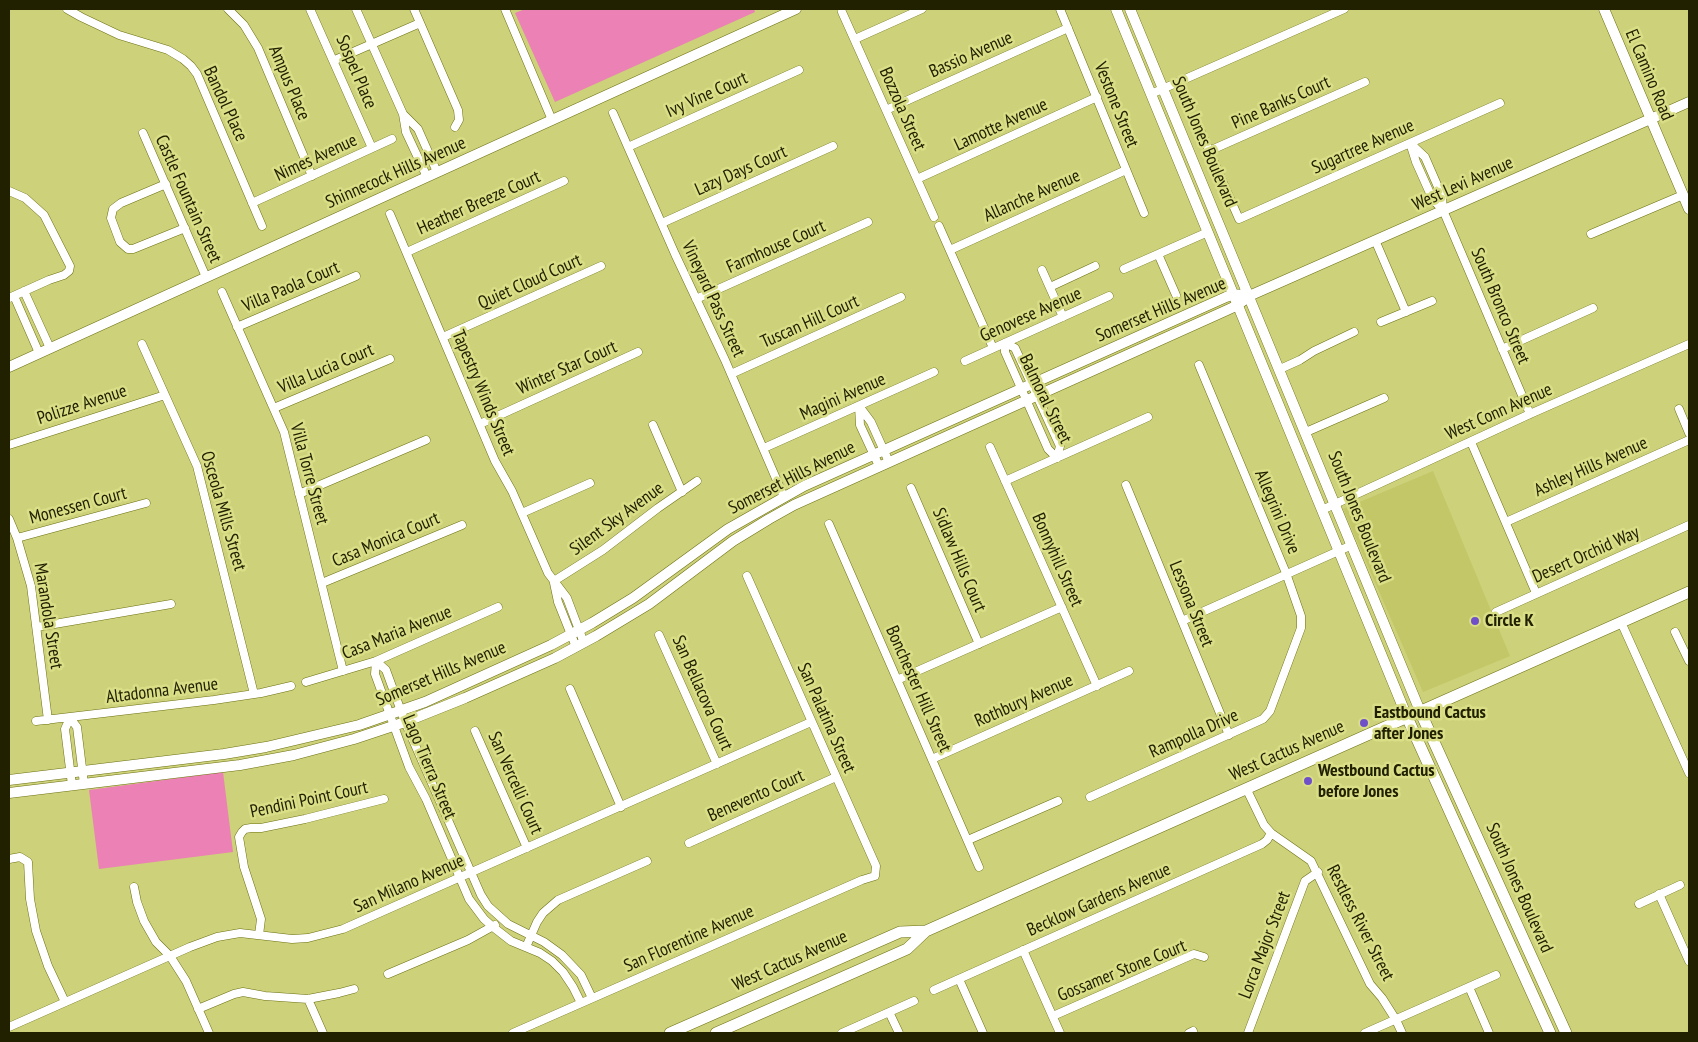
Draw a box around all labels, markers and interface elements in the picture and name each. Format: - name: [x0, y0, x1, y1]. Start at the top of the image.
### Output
- street label: El Camino Road: [1620, 26, 1678, 124]
- street label: Bassio Avenue: [926, 27, 1016, 83]
- street label: Sospel Place: [331, 32, 381, 112]
- street label: Ampus Place: [264, 43, 314, 123]
- street label: Vestone Street: [1089, 59, 1143, 151]
- street label: Bandol Place: [198, 63, 252, 145]
- street label: Bozzola Street: [874, 64, 930, 154]
- street label: Ivy Vine Court: [663, 67, 751, 123]
- street label: Pine Banks Court: [1229, 72, 1333, 134]
- street label: South Jones Boulevard: [1167, 74, 1241, 210]
- street label: Lamotte Avenue: [951, 94, 1051, 156]
- street label: Sugartree Avenue: [1308, 115, 1418, 179]
- street label: Nimes Avenue: [271, 130, 361, 186]
- street label: Castle Fountain Street: [150, 132, 226, 266]
- street label: Shinnecock Hills Avenue: [323, 132, 469, 214]
- street label: Lazy Days Court: [692, 141, 790, 201]
- street label: West Levi Avenue: [1409, 152, 1517, 216]
- street label: Allanche Avenue: [981, 165, 1083, 227]
- street label: Heather Breeze Court: [414, 166, 544, 240]
- street label: Farmhouse Court: [723, 216, 829, 278]
- street label: Vineyard Pass Street: [677, 237, 749, 361]
- street label: South Bronco Street: [1466, 245, 1534, 367]
- street label: Quiet Cloud Court: [475, 250, 585, 314]
- street label: Villa Paola Court: [239, 257, 343, 317]
- street label: Somerset Hills Avenue: [1093, 273, 1229, 347]
- street label: Genovese Avenue: [977, 283, 1085, 347]
- street label: Tuscan Hill Court: [758, 291, 862, 353]
- street label: Tapestry Winds Street: [447, 327, 519, 459]
- street label: Winter Star Court: [514, 336, 620, 400]
- street label: Villa Lucia Court: [275, 339, 377, 399]
- street label: Balmoral Street: [1014, 351, 1076, 447]
- street label: Magini Avenue: [797, 369, 889, 425]
- street label: West Conn Avenue: [1442, 379, 1556, 445]
- street label: Polizze Avenue: [34, 380, 130, 430]
- street label: Villa Torre Street: [285, 421, 333, 527]
- street label: Ashley Hills Avenue: [1531, 432, 1651, 502]
- street label: Somerset Hills Avenue: [725, 437, 859, 519]
- street label: South Jones Boulevard: [1323, 448, 1395, 586]
- street label: Osceola Mills Street: [196, 449, 250, 573]
- street label: Allegrini Drive: [1250, 467, 1304, 557]
- street label: Silent Sky Avenue: [566, 478, 668, 560]
- street label: Monessen Court: [27, 483, 129, 529]
- street label: Sidlaw Hills Court: [927, 505, 991, 615]
- street label: Casa Monica Court: [329, 508, 443, 572]
- street label: Bonnyhill Street: [1027, 510, 1087, 610]
- street label: Desert Orchid Way: [1529, 522, 1643, 588]
- street label: Lessona Street: [1164, 558, 1218, 650]
- street label: Marandola Street: [29, 562, 67, 670]
- street label: Casa Maria Avenue: [339, 601, 455, 665]
- place label: Circle K: [1485, 610, 1534, 632]
- marker: Circle K: [1469, 615, 1481, 627]
- street label: Bonchester Hill Street: [880, 622, 956, 756]
- street label: San Bellacova Court: [667, 632, 737, 754]
- street label: Somerset Hills Avenue: [373, 637, 509, 711]
- street label: San Palatina Street: [792, 660, 860, 776]
- street label: Rothbury Avenue: [972, 670, 1076, 732]
- street label: Altadonna Avenue: [105, 673, 219, 709]
- place label: Eastbound Cactus after Jones: [1374, 702, 1486, 744]
- street label: Rampolla Drive: [1146, 705, 1242, 763]
- street label: Lago Tierra Street: [397, 712, 461, 822]
- street label: West Cactus Avenue: [1226, 716, 1348, 786]
- marker: Eastbound Cactus after Jones: [1358, 717, 1370, 729]
- street label: San Vercelli Court: [483, 728, 547, 838]
- place label: Westbound Cactus before Jones: [1318, 760, 1435, 802]
- street label: Benevento Court: [704, 765, 808, 827]
- marker: Westbound Cactus before Jones: [1302, 775, 1314, 787]
- street label: Pendini Point Court: [248, 777, 370, 823]
- street label: South Jones Boulevard: [1481, 820, 1557, 956]
- street label: San Milano Avenue: [351, 850, 467, 918]
- street label: Becklow Gardens Avenue: [1024, 859, 1174, 941]
- street label: Restless River Street: [1322, 862, 1398, 984]
- street label: Lorca Major Street: [1235, 888, 1295, 1002]
- street label: San Florentine Avenue: [621, 901, 757, 977]
- street label: West Cactus Avenue: [729, 926, 851, 996]
- street label: Gossamer Stone Court: [1054, 935, 1190, 1007]

